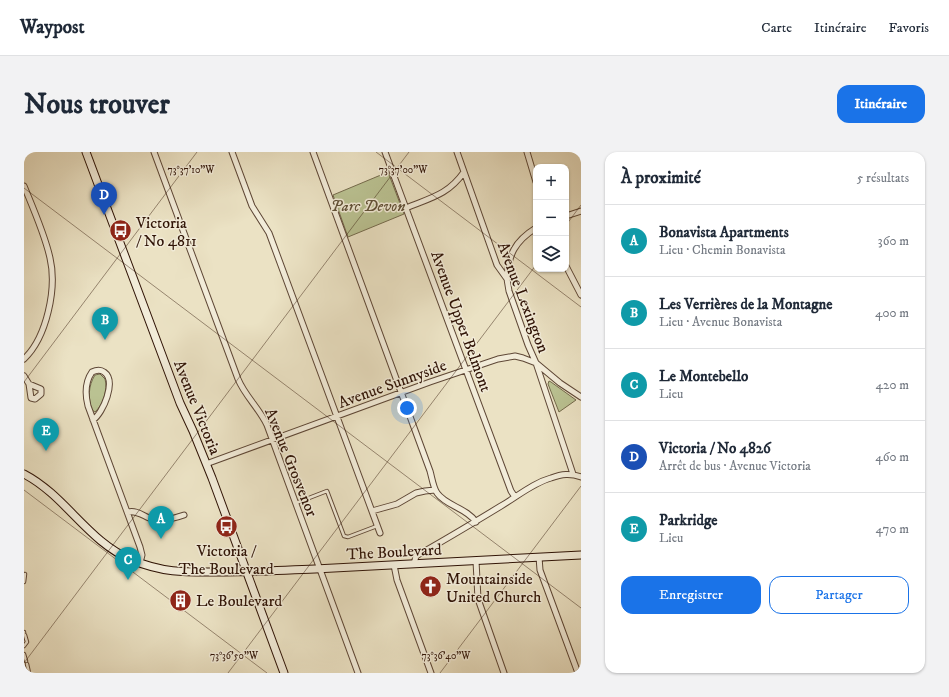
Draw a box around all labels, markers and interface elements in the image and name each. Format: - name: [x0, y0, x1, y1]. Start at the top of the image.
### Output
- text: Waypost: [20, 16, 84, 39]
- text: Carte: [761, 19, 792, 37]
- text: Itinéraire: [814, 19, 867, 37]
- text: Favoris: [889, 19, 929, 37]
- button: Itinéraire: [837, 85, 925, 123]
- text: Nous trouver: [24, 87, 170, 122]
- text: 73°37'10"W: [168, 164, 215, 176]
- text: 73°37'00"W: [379, 164, 428, 176]
- map controls: [533, 164, 569, 272]
- button: +: [533, 164, 569, 200]
- text: À proximité: [621, 167, 701, 189]
- text: 5 résultats: [857, 170, 909, 186]
- pin: D: [91, 182, 117, 215]
- park label: Parc Devon: [331, 196, 405, 216]
- button: −: [533, 200, 569, 236]
- place label: Victoria / No 4811: [135, 213, 197, 251]
- bus stop icon: Victoria / No 4811: [108, 218, 134, 244]
- text: Bonavista Apartments: [659, 223, 789, 242]
- text: A: [630, 233, 638, 249]
- text: 360 m: [878, 233, 909, 249]
- button: layers: [533, 236, 569, 272]
- street label: Avenue Lexington: [493, 239, 554, 356]
- text: Lieu · Chemin Bonavista: [659, 242, 786, 258]
- street label: Avenue Upper Belmont: [426, 248, 496, 394]
- text: Les Verrières de la Montagne: [659, 295, 832, 314]
- text: B: [630, 305, 638, 321]
- text: 400 m: [875, 305, 909, 321]
- pin: B: [92, 307, 118, 340]
- text: Lieu · Avenue Bonavista: [659, 314, 782, 330]
- street label: Avenue Sunnyside: [335, 355, 450, 413]
- street label: Avenue Victoria: [169, 357, 225, 458]
- text: Le Montebello: [659, 367, 748, 386]
- text: C: [630, 377, 638, 393]
- text: 420 m: [876, 377, 909, 393]
- text: Lieu: [659, 386, 683, 402]
- your location: [397, 398, 417, 418]
- street label: Avenue Grosvenor: [260, 405, 322, 520]
- pin: E: [33, 418, 59, 451]
- text: Victoria / No 4826: [659, 439, 771, 458]
- text: D: [629, 449, 639, 465]
- text: 460 m: [875, 449, 909, 465]
- text: Arrêt de bus · Avenue Victoria: [659, 458, 811, 474]
- pin: A: [148, 506, 174, 539]
- text: Parkridge: [659, 511, 717, 530]
- bus stop icon: Victoria / The Boulevard: [213, 514, 239, 540]
- text: E: [629, 521, 639, 537]
- text: 470 m: [876, 521, 909, 537]
- text: Lieu: [659, 530, 683, 546]
- street label: The Boulevard: [346, 540, 442, 564]
- place label: Victoria / The Boulevard: [178, 541, 274, 579]
- pin: C: [115, 547, 141, 580]
- place label: Mountainside United Church: [446, 569, 542, 607]
- church icon: Mountainside United Church: [418, 574, 444, 600]
- button: Enregistrer: [621, 576, 761, 614]
- button: Partager: [769, 576, 909, 614]
- building icon: Le Boulevard: [167, 587, 193, 613]
- place label: Le Boulevard: [196, 591, 282, 611]
- text: 73°36'50"W: [210, 650, 259, 662]
- text: 73°36'40"W: [422, 650, 471, 662]

